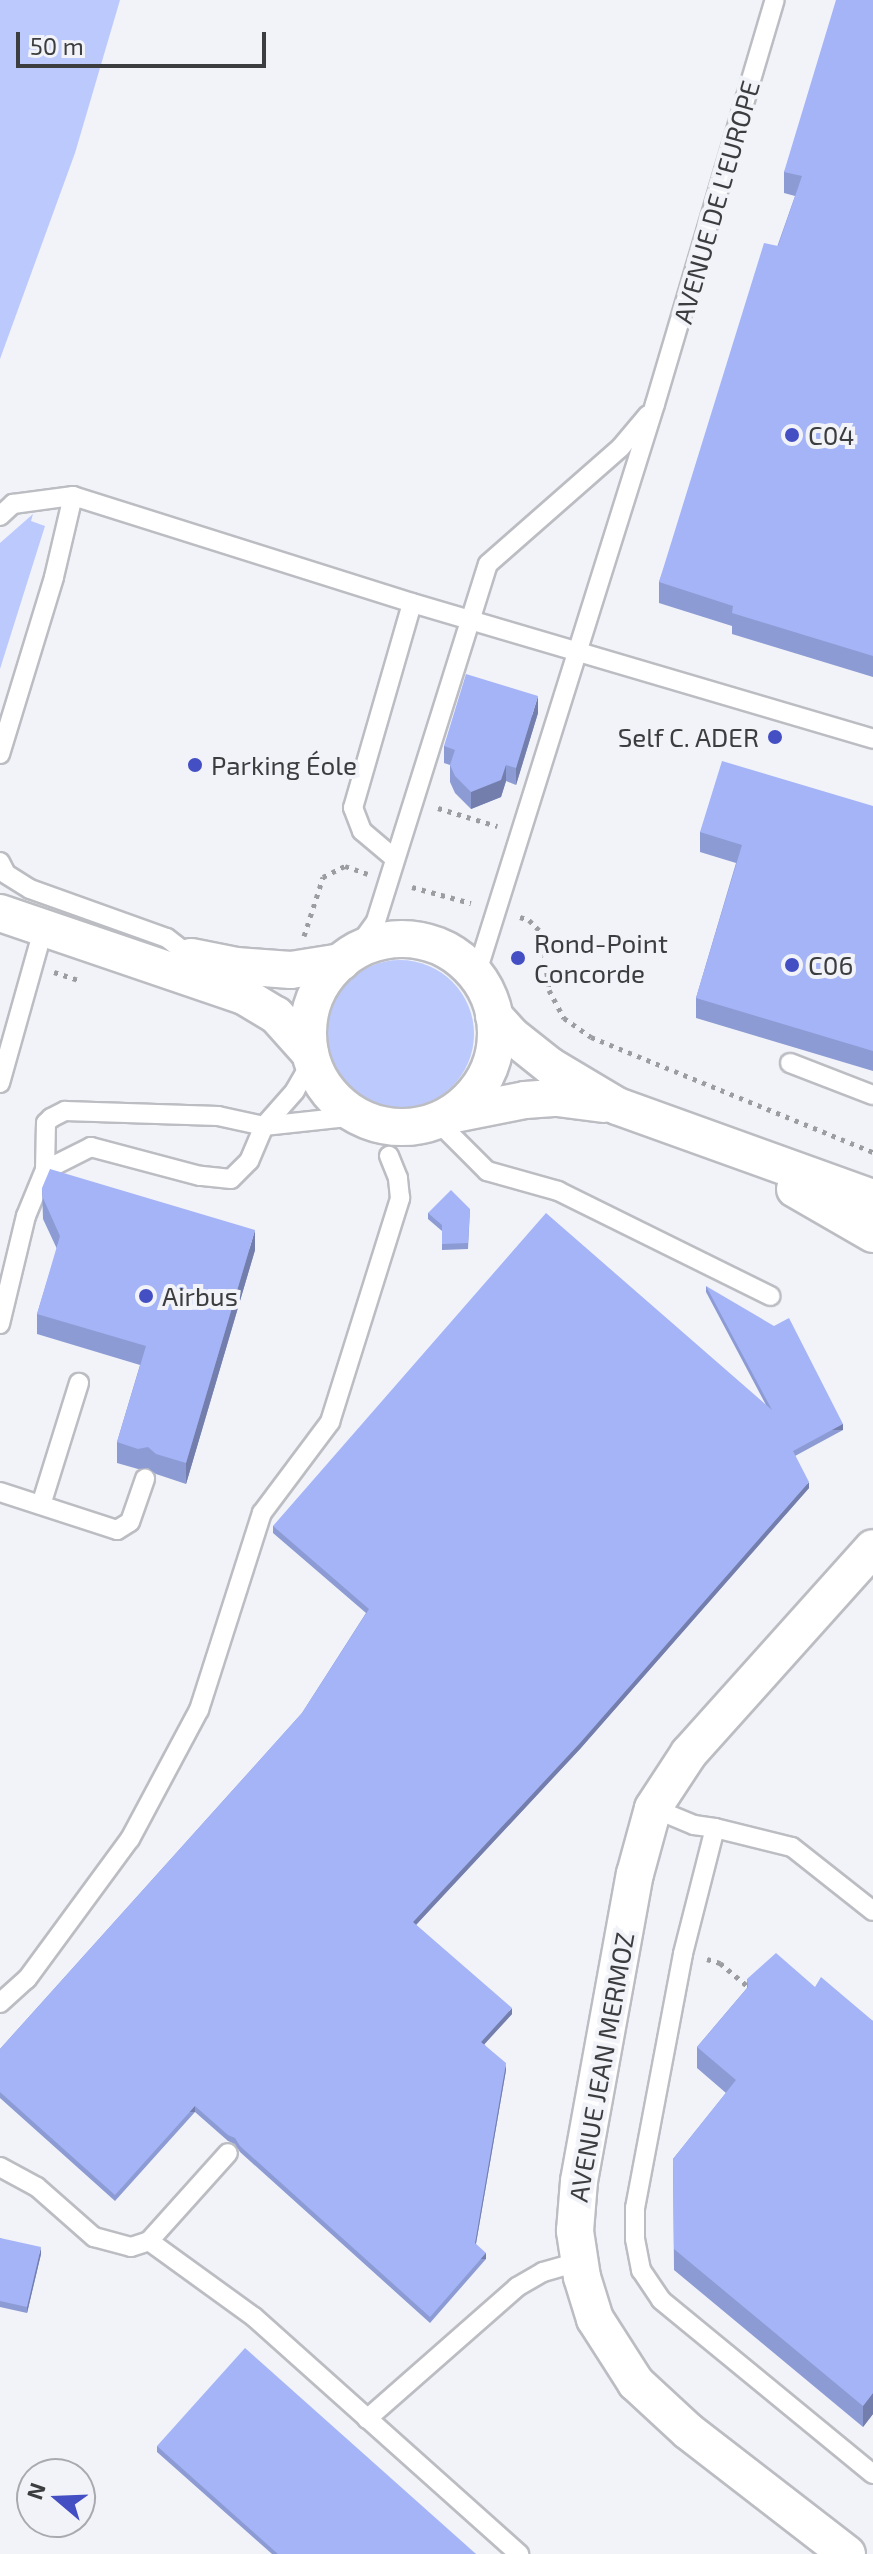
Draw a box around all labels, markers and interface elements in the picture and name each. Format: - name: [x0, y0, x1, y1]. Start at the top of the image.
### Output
- scale bar: [20, 16, 270, 66]
- text: 50 m: [30, 31, 84, 60]
- street label: AVENUE DE L'EUROPE: [666, 77, 766, 327]
- place label: C04: [808, 419, 854, 451]
- marker: C04: [783, 426, 801, 444]
- place label: Self C. ADER: [617, 721, 759, 753]
- marker: Self C. ADER: [766, 728, 784, 746]
- place label: Parking Éole: [211, 749, 357, 781]
- marker: Parking Éole: [186, 756, 204, 774]
- place label: Rond-Point Concorde: [534, 927, 668, 988]
- marker: Rond-Point Concorde: [509, 949, 527, 967]
- place label: C06: [808, 949, 853, 981]
- marker: C06: [783, 956, 801, 974]
- place label: Airbus: [162, 1280, 238, 1312]
- marker: Airbus: [137, 1287, 155, 1305]
- street label: AVENUE JEAN MERMOZ: [562, 1930, 640, 2204]
- north arrow: [16, 2458, 96, 2538]
- text: N: [20, 2479, 50, 2503]

